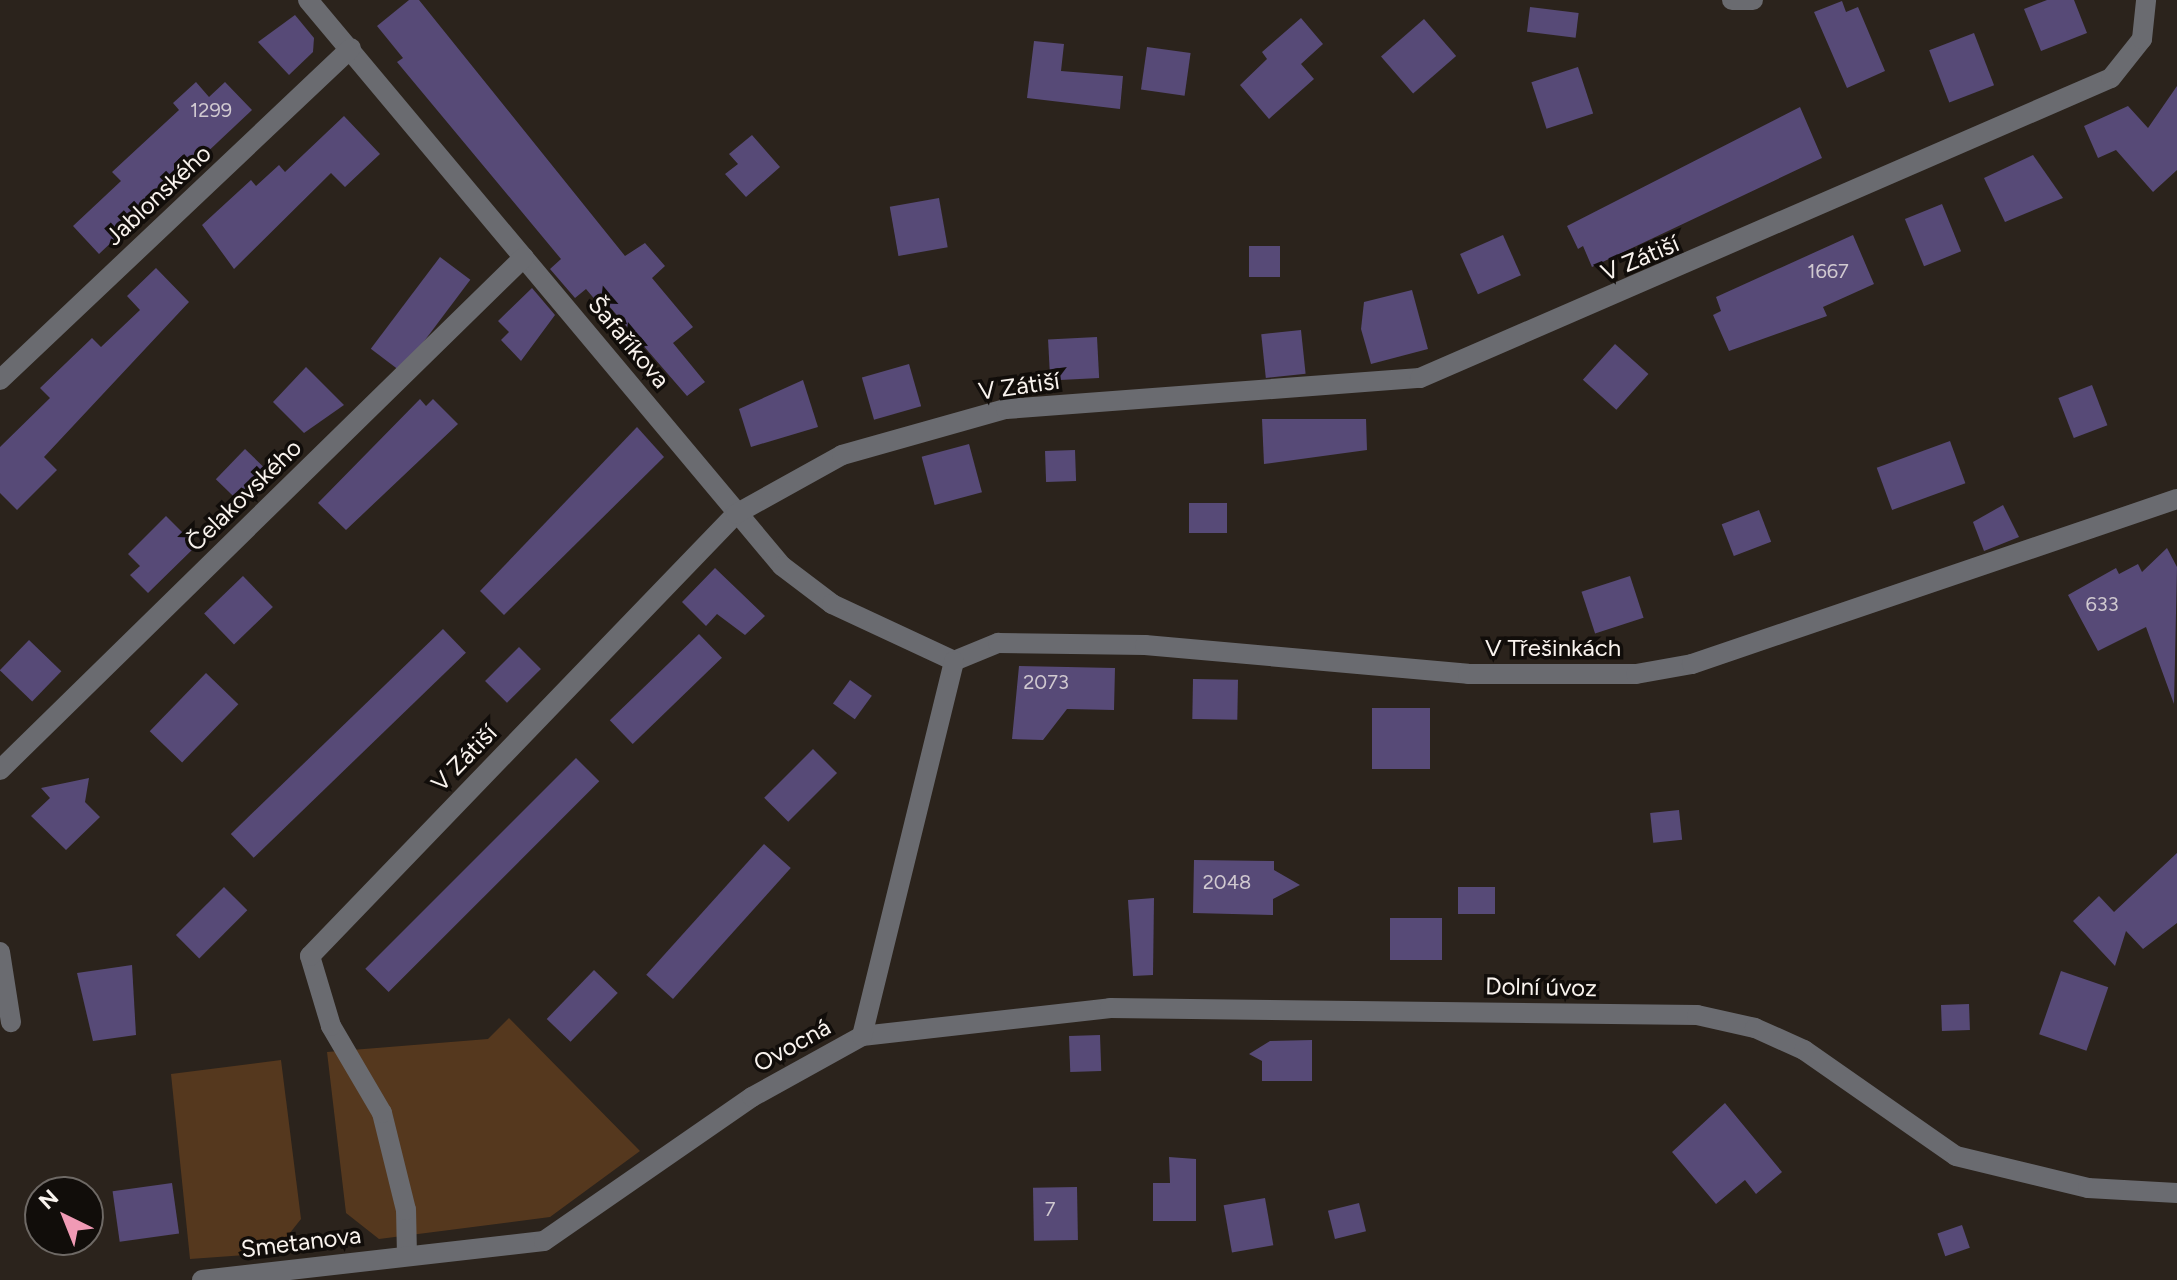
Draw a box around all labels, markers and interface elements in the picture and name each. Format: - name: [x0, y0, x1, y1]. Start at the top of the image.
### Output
- house number: 1299: [190, 98, 232, 122]
- street label: Jablonského: [99, 139, 217, 251]
- street label: V Zátiší: [1597, 229, 1683, 287]
- house number: 1667: [1807, 259, 1849, 283]
- street label: Šafaříkova: [582, 290, 676, 394]
- street label: V Zátiší: [977, 366, 1061, 406]
- street label: Čelakovského: [181, 433, 307, 557]
- house number: 633: [2085, 592, 2119, 616]
- street label: V Třešinkách: [1485, 634, 1621, 662]
- house number: 2073: [1023, 670, 1069, 694]
- street label: V Zátiší: [425, 719, 503, 797]
- house number: 2048: [1203, 870, 1251, 894]
- street label: Dolní úvoz: [1485, 972, 1597, 1002]
- street label: Ovocná: [749, 1012, 835, 1078]
- north arrow: [24, 1176, 104, 1256]
- text: N: [33, 1184, 64, 1215]
- house number: 7: [1045, 1197, 1055, 1221]
- street label: Smetanova: [239, 1220, 363, 1264]

